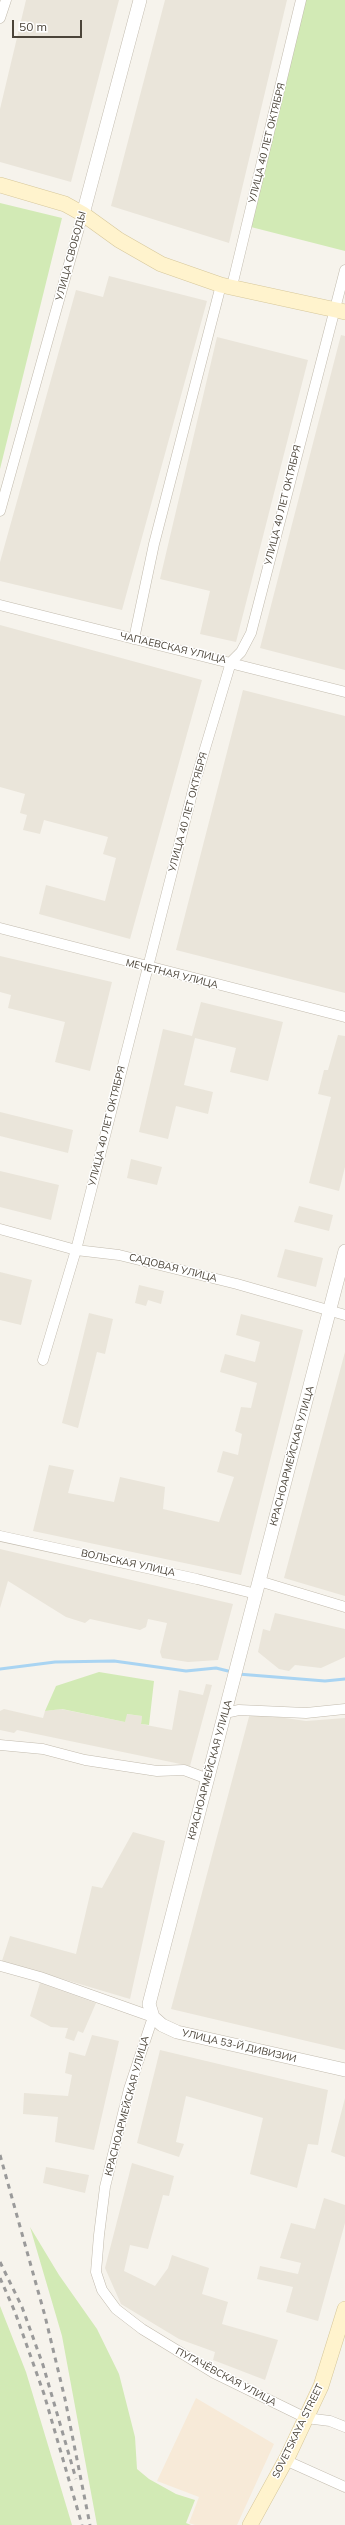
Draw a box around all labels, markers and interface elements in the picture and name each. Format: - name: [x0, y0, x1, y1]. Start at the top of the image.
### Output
- scale bar: [14, 12, 84, 38]
- text: 50 m: [19, 19, 47, 34]
- street label: УЛИЦА 40 ЛЕТ ОКТЯБРЯ: [246, 82, 288, 204]
- street label: УЛИЦА СВОБОДЫ: [53, 210, 89, 302]
- street label: УЛИЦА 40 ЛЕТ ОКТЯБРЯ: [262, 444, 304, 566]
- street label: ЧАПАЕВСКАЯ УЛИЦА: [118, 630, 228, 666]
- street label: УЛИЦА 40 ЛЕТ ОКТЯБРЯ: [166, 751, 210, 873]
- street label: МЕЧЕТНАЯ УЛИЦА: [125, 957, 219, 991]
- street label: УЛИЦА 40 ЛЕТ ОКТЯБРЯ: [86, 1065, 128, 1187]
- street label: САДОВАЯ УЛИЦА: [128, 1251, 218, 1285]
- street label: КРАСНОАРМЕЙСКАЯ УЛИЦА: [268, 1385, 316, 1527]
- street label: ВОЛЬСКАЯ УЛИЦА: [80, 1547, 176, 1579]
- street label: КРАСНОАРМЕЙСКАЯ УЛИЦА: [186, 1699, 234, 1841]
- street label: УЛИЦА 53-Й ДИВИЗИИ: [180, 2027, 298, 2065]
- street label: КРАСНОАРМЕЙСКАЯ УЛИЦА: [103, 2035, 151, 2177]
- street label: ПУГАЧЁВСКАЯ УЛИЦА: [173, 2345, 279, 2409]
- street label: SOVETSKAYA STREET: [270, 2382, 326, 2480]

